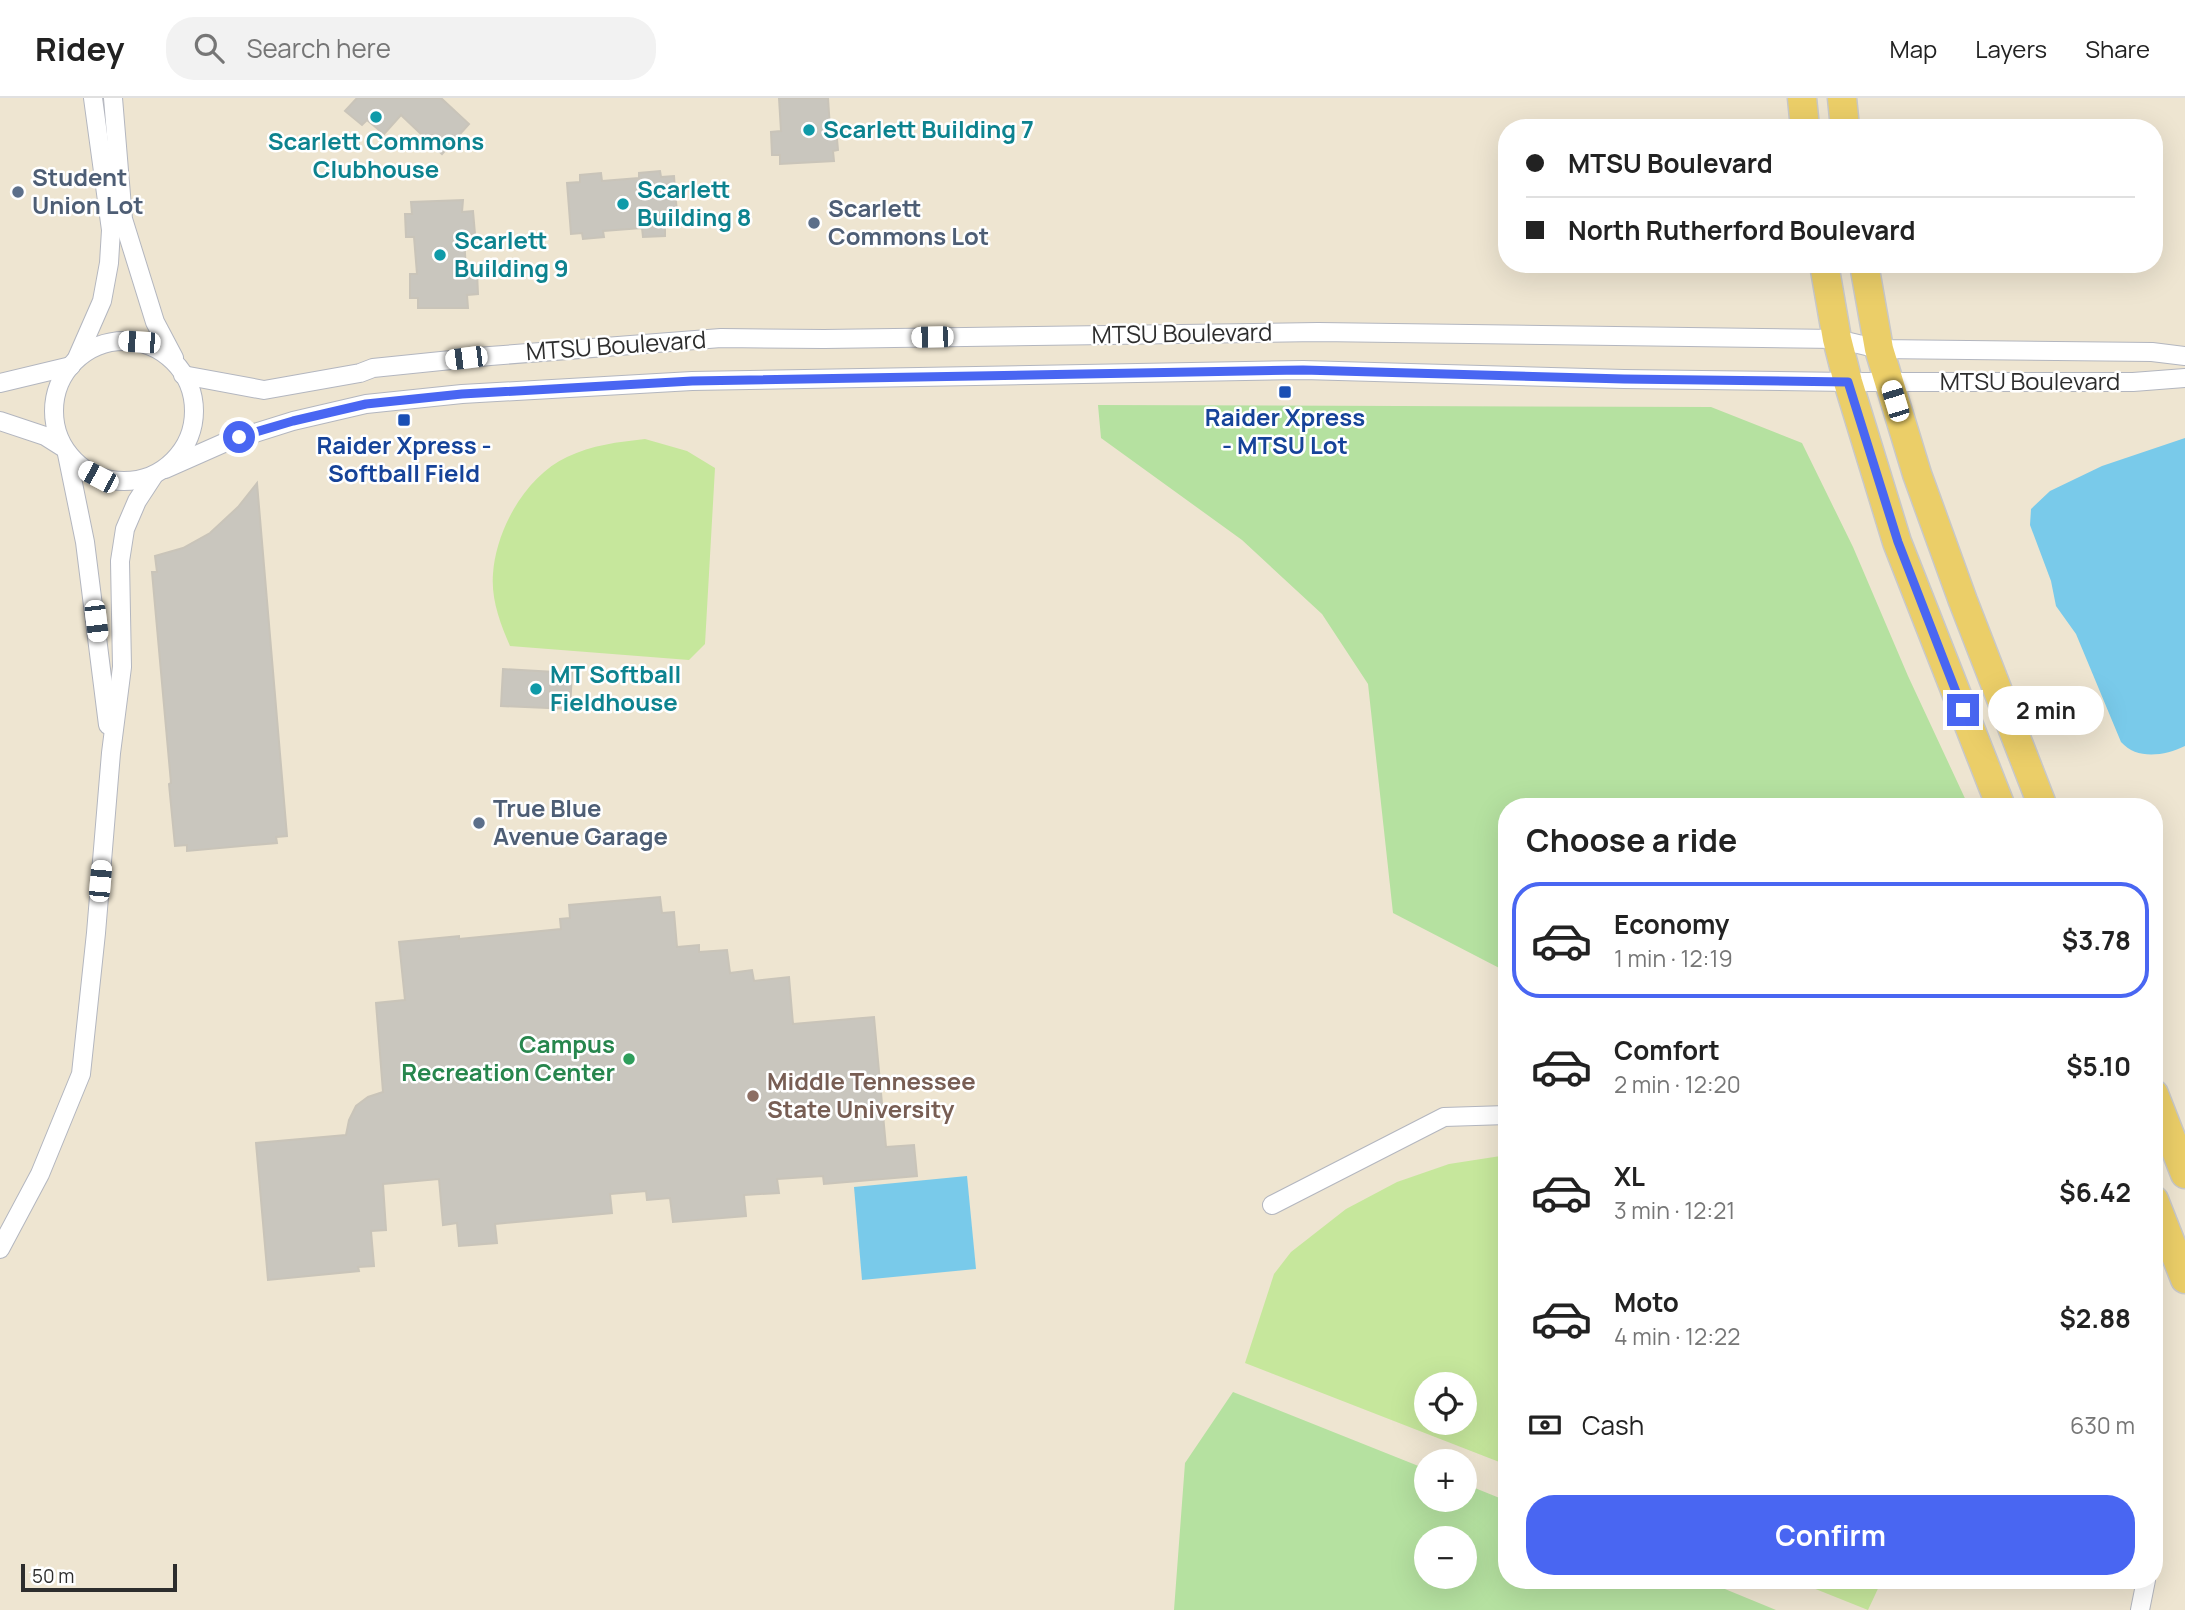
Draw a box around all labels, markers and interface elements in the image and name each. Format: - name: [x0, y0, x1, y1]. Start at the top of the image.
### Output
- search box: [166, 17, 656, 80]
- text: Ridey: [35, 26, 124, 71]
- icon: search: [190, 29, 228, 67]
- text: Search here: [246, 30, 391, 66]
- text: Map: [1890, 32, 1937, 65]
- text: Layers: [1975, 32, 2047, 65]
- text: Share: [2085, 32, 2150, 65]
- marker: Scarlett Commons Clubhouse: [368, 109, 384, 125]
- place label: Scarlett Building 7: [823, 112, 1034, 145]
- marker: Scarlett Building 7: [801, 122, 817, 138]
- place label: Scarlett Commons Clubhouse: [268, 124, 484, 185]
- text: MTSU Boulevard: [1568, 145, 1773, 181]
- place label: Student Union Lot: [32, 160, 144, 221]
- place label: Scarlett Building 8: [637, 172, 751, 233]
- marker: Student Union Lot: [10, 184, 26, 200]
- place label: Scarlett Commons Lot: [828, 191, 989, 252]
- marker: Scarlett Building 8: [615, 196, 631, 212]
- text: North Rutherford Boulevard: [1568, 212, 1915, 248]
- marker: Scarlett Commons Lot: [806, 215, 822, 231]
- place label: Scarlett Building 9: [454, 223, 569, 284]
- marker: Scarlett Building 9: [432, 247, 448, 263]
- street label: MTSU Boulevard: [1091, 314, 1273, 351]
- street label: MTSU Boulevard: [525, 322, 707, 367]
- car: [911, 326, 954, 348]
- car: [118, 330, 161, 354]
- car: [444, 345, 489, 371]
- street label: MTSU Boulevard: [1940, 364, 2120, 397]
- car: [1879, 378, 1912, 424]
- marker: Raider Xpress - MTSU Lot: [1277, 384, 1293, 400]
- place label: Raider Xpress - MTSU Lot: [1205, 400, 1365, 461]
- marker: Raider Xpress - Softball Field: [396, 412, 412, 428]
- route start: [223, 421, 255, 453]
- place label: Raider Xpress - Softball Field: [316, 428, 492, 489]
- car: [75, 458, 122, 496]
- car: [84, 599, 109, 643]
- place label: MT Softball Fieldhouse: [550, 657, 681, 718]
- marker: MT Softball Fieldhouse: [528, 681, 544, 697]
- callout: 2 min: [1988, 686, 2103, 734]
- route end: [1947, 694, 1979, 726]
- text: 2 min: [2016, 694, 2076, 726]
- place label: True Blue Avenue Garage: [493, 791, 668, 852]
- marker: True Blue Avenue Garage: [471, 815, 487, 831]
- text: Choose a ride: [1526, 818, 1737, 862]
- car: [88, 859, 113, 903]
- text: Economy: [1614, 906, 1729, 942]
- icon: car: [1530, 909, 1593, 972]
- text: $3.78: [2062, 922, 2131, 958]
- text: 1 min · 12:19: [1614, 942, 1733, 974]
- place label: Campus Recreation Center: [401, 1027, 615, 1088]
- text: Comfort: [1614, 1032, 1720, 1068]
- icon: car: [1530, 1035, 1593, 1098]
- text: $5.10: [2066, 1048, 2131, 1084]
- marker: Campus Recreation Center: [621, 1051, 637, 1067]
- place label: Middle Tennessee State University: [767, 1064, 976, 1125]
- text: 2 min · 12:20: [1614, 1068, 1741, 1100]
- marker: Middle Tennessee State University: [745, 1088, 761, 1104]
- text: XL: [1614, 1158, 1645, 1194]
- icon: car: [1530, 1161, 1593, 1224]
- text: $6.42: [2059, 1174, 2131, 1210]
- text: 3 min · 12:21: [1614, 1194, 1735, 1226]
- text: Moto: [1614, 1284, 1679, 1320]
- icon: car: [1530, 1287, 1593, 1350]
- text: $2.88: [2059, 1300, 2131, 1336]
- text: 4 min · 12:22: [1614, 1320, 1740, 1352]
- map controls: [1414, 1372, 1477, 1589]
- button: locate: [1414, 1372, 1477, 1435]
- icon: cash: [1526, 1406, 1564, 1444]
- text: Cash: [1582, 1407, 1644, 1443]
- text: 630 m: [2070, 1409, 2135, 1441]
- button: +: [1414, 1449, 1477, 1512]
- button: Confirm: [1526, 1495, 2135, 1575]
- button: −: [1414, 1526, 1477, 1589]
- scale bar: [21, 1561, 177, 1593]
- text: 50 m: [32, 1563, 74, 1589]

